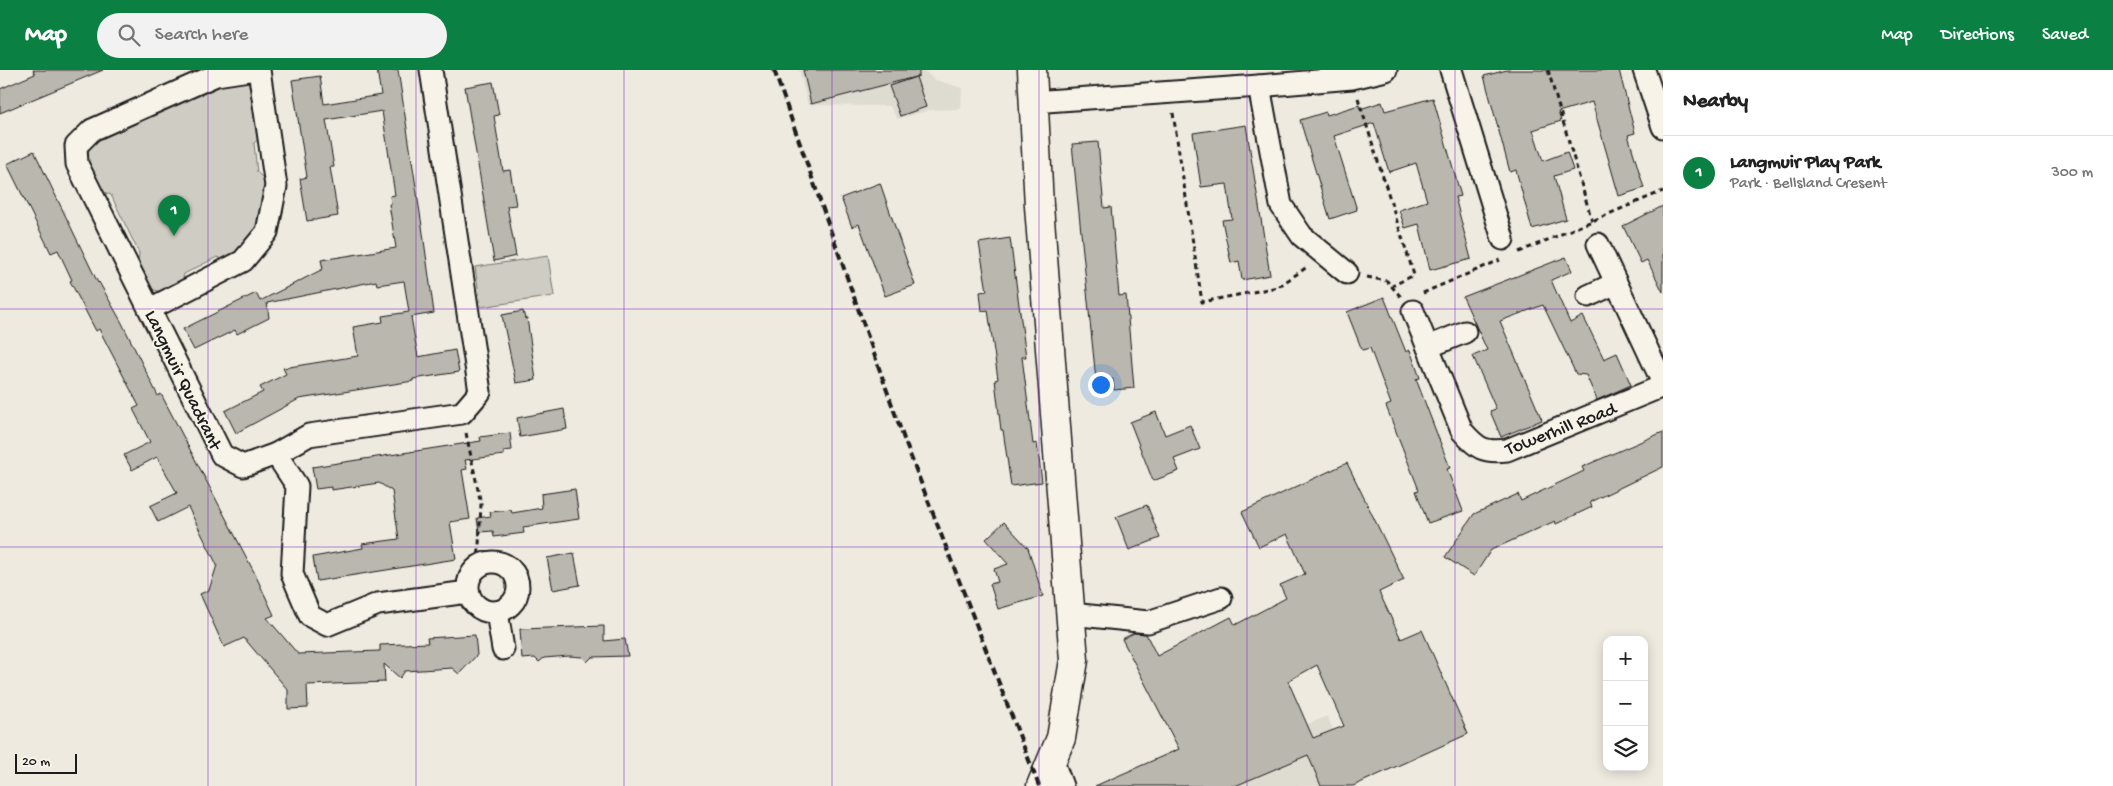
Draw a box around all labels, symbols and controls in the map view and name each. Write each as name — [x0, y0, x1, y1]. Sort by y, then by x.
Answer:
search box — [97, 13, 447, 58]
text: Map — [25, 21, 67, 50]
icon: search — [115, 21, 143, 49]
text: Search here — [155, 24, 248, 47]
text: Map — [1881, 25, 1913, 46]
text: Directions — [1941, 25, 2014, 46]
text: Saved — [2042, 25, 2088, 46]
text: Nearby — [1683, 90, 1748, 115]
text: Langmuir Play Park — [1730, 152, 1880, 175]
text: 1 — [1696, 164, 1702, 183]
text: 300 m — [2051, 164, 2093, 183]
text: Park · Bellsland Cresent — [1730, 175, 1887, 194]
pin: 1 — [158, 195, 190, 236]
street label: Langmuir Quadrant — [138, 307, 227, 456]
your location — [1088, 372, 1114, 398]
street label: Towerhill Road — [1502, 398, 1622, 462]
map controls — [1603, 636, 1648, 771]
button: + — [1603, 636, 1648, 681]
button: − — [1603, 681, 1648, 726]
button: layers — [1603, 726, 1648, 771]
scale bar — [15, 751, 78, 774]
text: 20 m — [22, 754, 50, 771]

